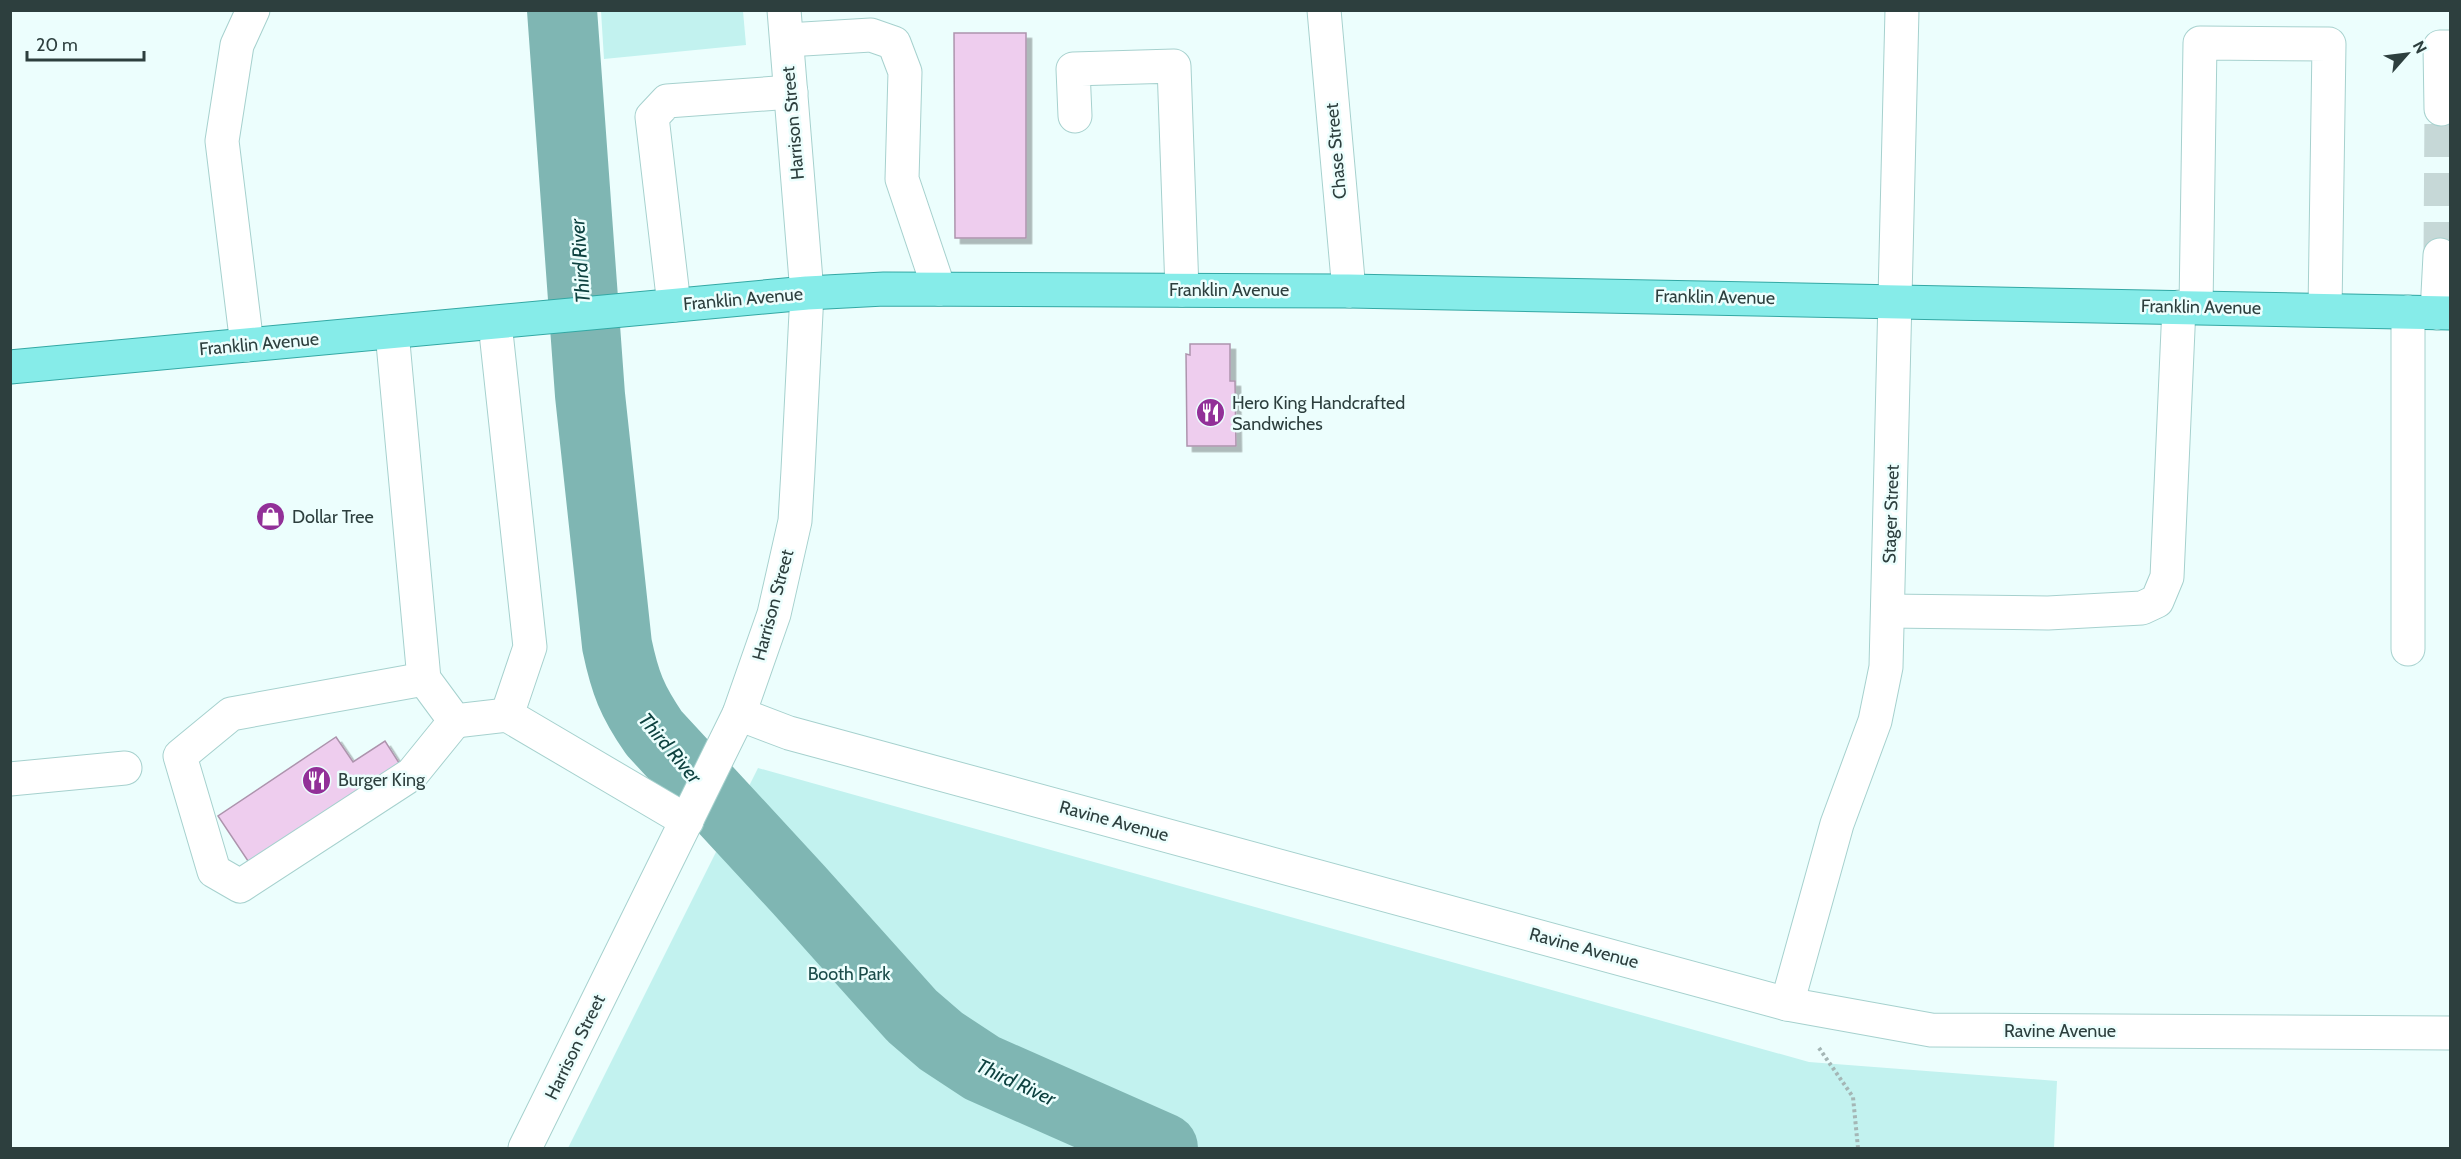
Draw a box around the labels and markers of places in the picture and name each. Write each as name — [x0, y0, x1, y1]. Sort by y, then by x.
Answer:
place label: Hero King Handcrafted Sandwiches — [1232, 392, 1405, 435]
restaurant icon: Hero King Handcrafted Sandwiches — [1195, 397, 1227, 429]
shop icon: Dollar Tree — [255, 501, 287, 533]
place label: Dollar Tree — [292, 506, 374, 528]
restaurant icon: Burger King — [301, 764, 333, 796]
place label: Burger King — [338, 769, 426, 791]

